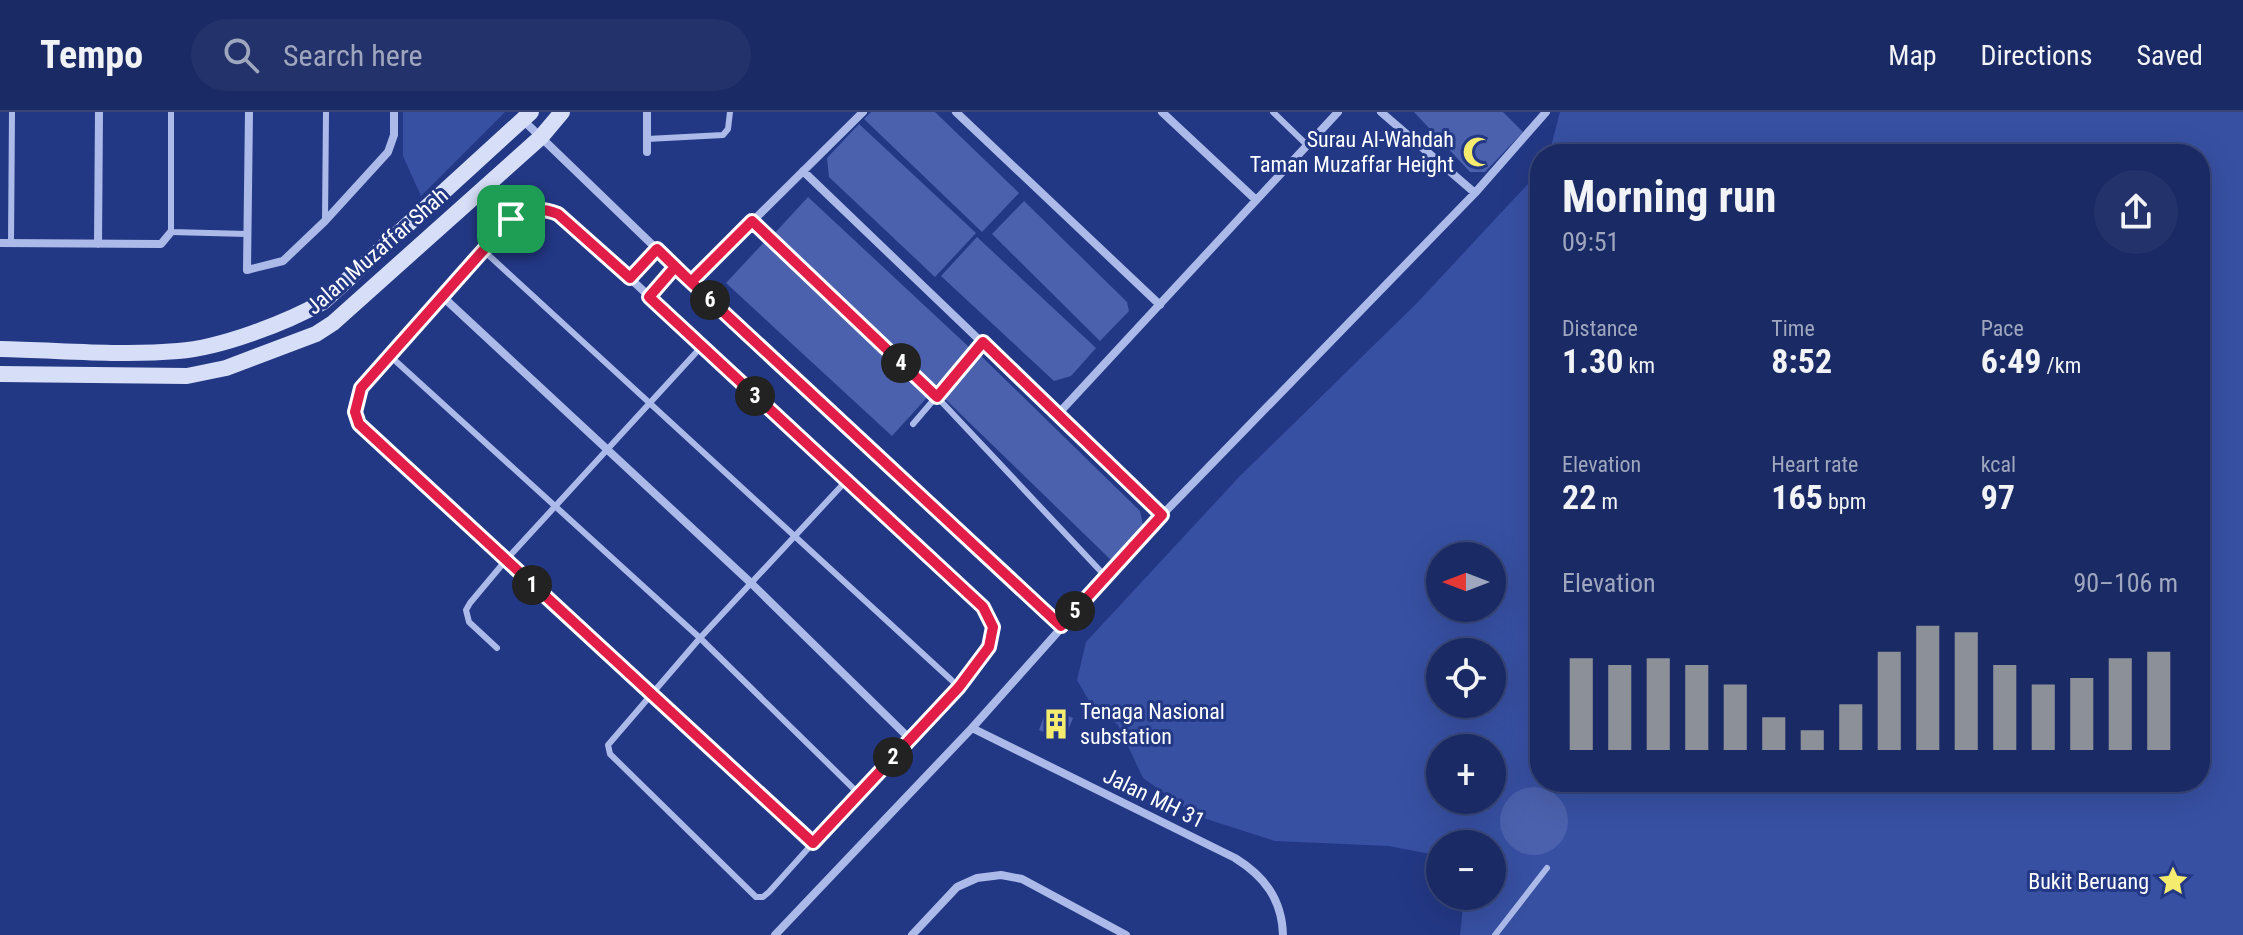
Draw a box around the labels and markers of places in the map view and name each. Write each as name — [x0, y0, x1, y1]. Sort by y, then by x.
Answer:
place label: Surau Al-Wahdah Taman Muzaffar Height — [1250, 127, 1454, 177]
mosque icon: Surau Al-Wahdah Taman Muzaffar Height — [1461, 135, 1495, 169]
pin — [477, 185, 545, 253]
pin: 6 — [690, 280, 730, 320]
pin: 4 — [881, 343, 921, 383]
pin: 3 — [735, 376, 775, 416]
pin: 1 — [512, 565, 552, 605]
pin: 5 — [1055, 591, 1095, 631]
place label: Tenaga Nasional substation — [1080, 699, 1225, 749]
building icon: Tenaga Nasional substation — [1039, 707, 1073, 741]
pin: 2 — [873, 737, 913, 777]
place icon: Bukit Beruang — [2156, 864, 2190, 898]
place label: Bukit Beruang — [2028, 869, 2149, 894]

